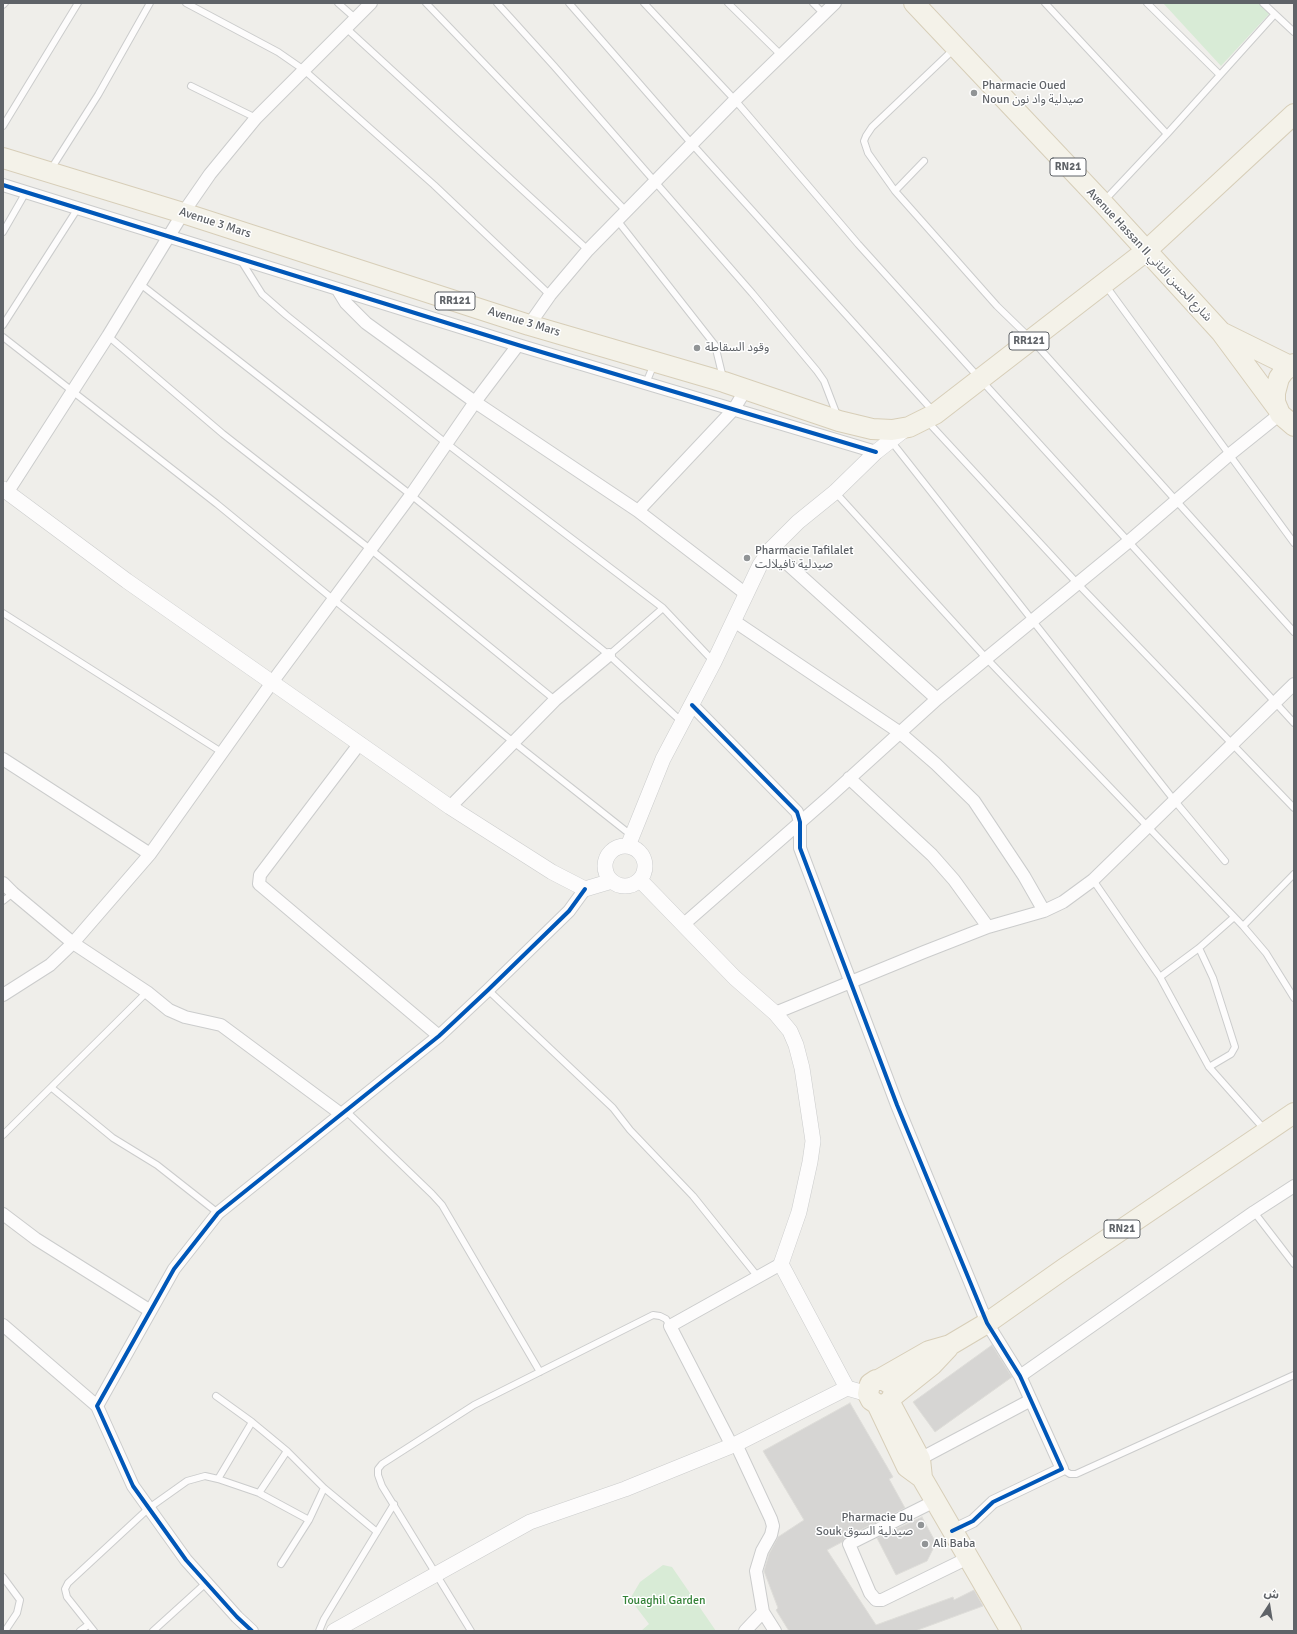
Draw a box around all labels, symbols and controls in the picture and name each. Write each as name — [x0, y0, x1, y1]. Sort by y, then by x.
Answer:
place label: Pharmacie Oued Noun صيدلية واد نون — [982, 79, 1084, 107]
marker: Pharmacie Oued Noun صيدلية واد نون — [969, 88, 979, 98]
road number: RN21 — [1050, 158, 1086, 176]
street label: Avenue Hassan II شارع الحسن الثاني — [1083, 185, 1215, 325]
street label: Avenue 3 Mars — [177, 205, 253, 241]
road number: RR121 — [435, 292, 475, 310]
street label: Avenue 3 Mars — [486, 304, 562, 340]
road number: RR121 — [1009, 332, 1049, 350]
place label: وقود السقاطة — [705, 341, 769, 355]
marker: وقود السقاطة — [692, 343, 702, 353]
place label: Pharmacie Tafilalet صيدلية تافيلالت — [755, 544, 853, 572]
marker: Pharmacie Tafilalet صيدلية تافيلالت — [742, 553, 752, 563]
road number: RN21 — [1104, 1220, 1140, 1238]
place label: Pharmacie Du Souk صيدلية السوق — [816, 1511, 913, 1539]
marker: Pharmacie Du Souk صيدلية السوق — [916, 1520, 926, 1530]
place label: Ali Baba — [933, 1537, 975, 1551]
marker: Ali Baba — [920, 1539, 930, 1549]
north arrow — [1249, 1586, 1289, 1626]
text: ش — [1263, 1586, 1280, 1602]
park label: Touaghil Garden — [622, 1594, 706, 1608]

